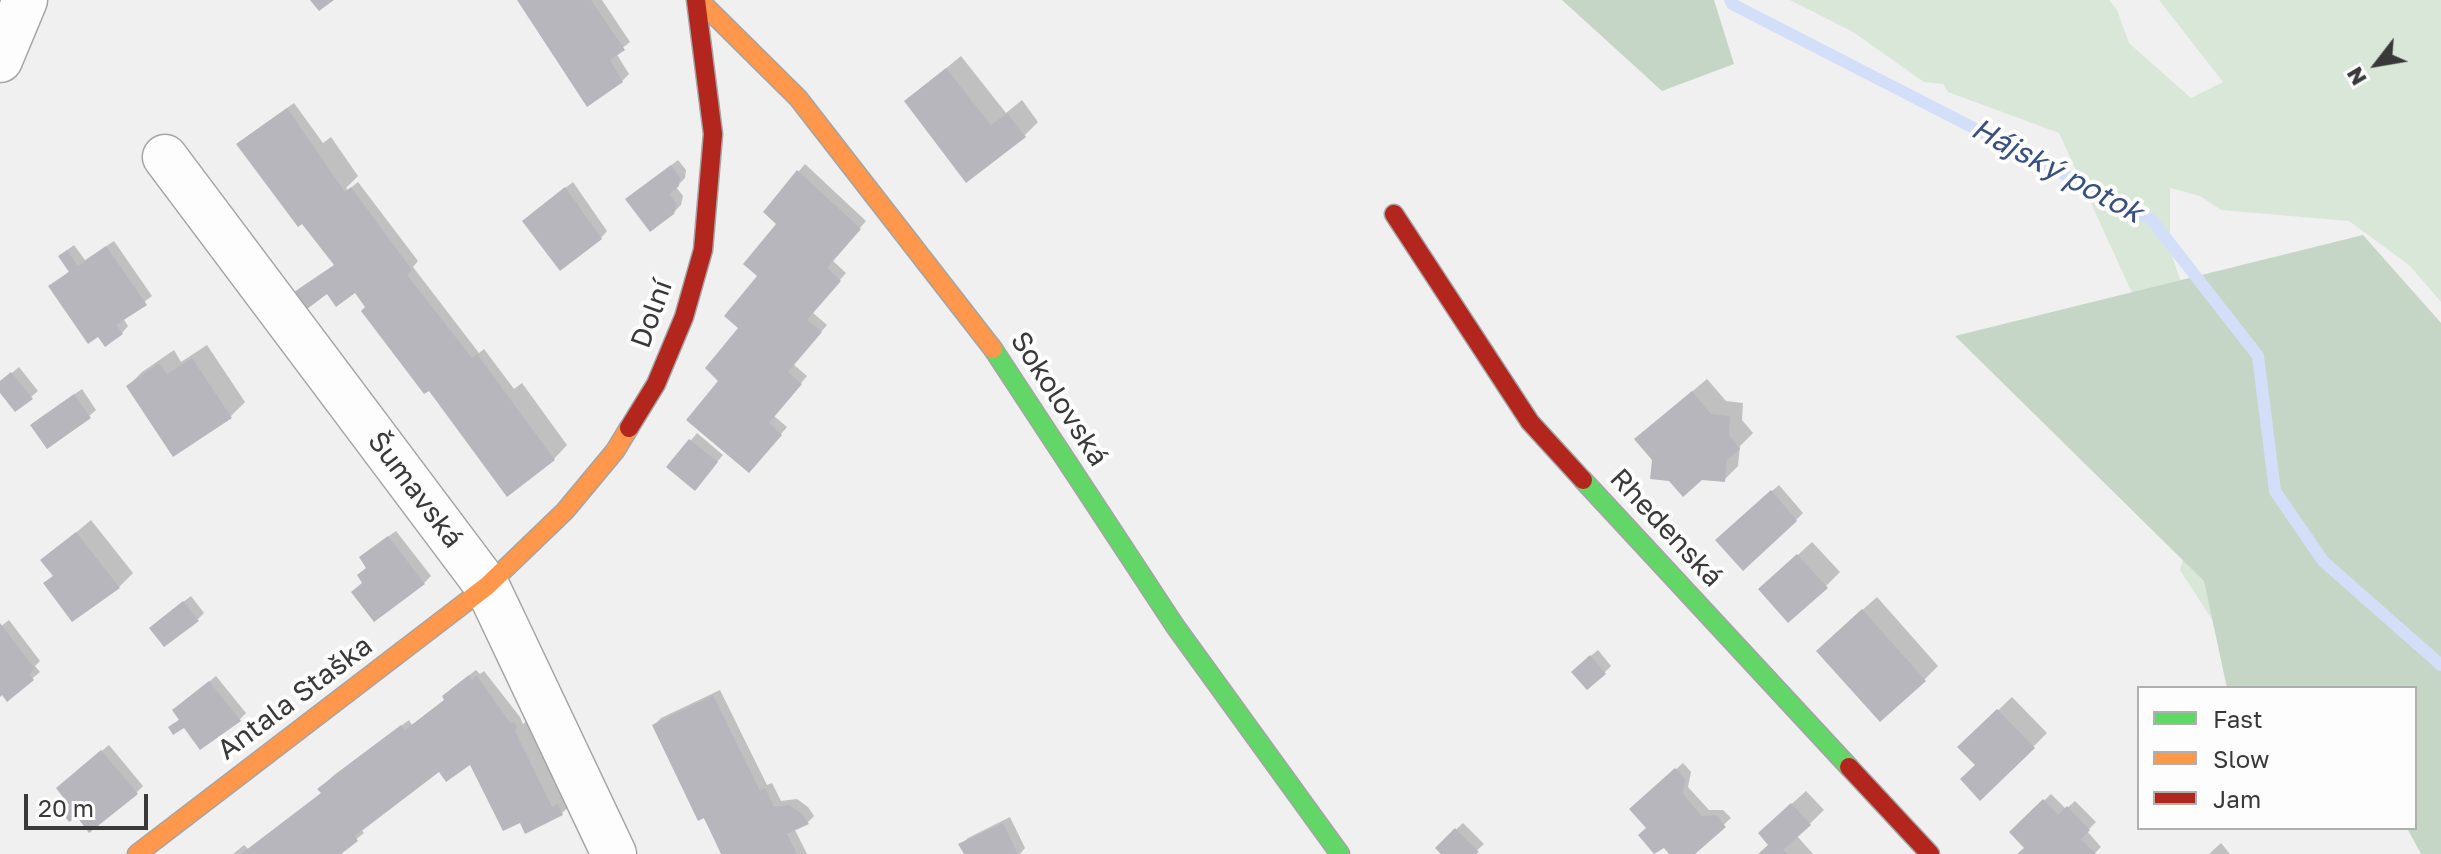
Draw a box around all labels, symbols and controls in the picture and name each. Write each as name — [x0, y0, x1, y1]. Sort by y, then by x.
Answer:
north arrow — [2337, 24, 2417, 104]
text: N — [2340, 63, 2372, 91]
water label: Hájský potok — [1965, 111, 2149, 231]
street label: Dolní — [624, 275, 680, 353]
street label: Sokolovská — [1003, 325, 1115, 473]
street label: Šumavská — [360, 425, 470, 555]
street label: Rhedenská — [1603, 462, 1729, 594]
street label: Antala Staška — [211, 629, 379, 767]
legend — [2137, 686, 2417, 830]
text: Fast — [2213, 704, 2263, 733]
text: Slow — [2213, 744, 2269, 773]
scale bar — [28, 778, 152, 828]
text: Jam — [2213, 784, 2261, 813]
text: 20 m — [38, 793, 94, 822]

